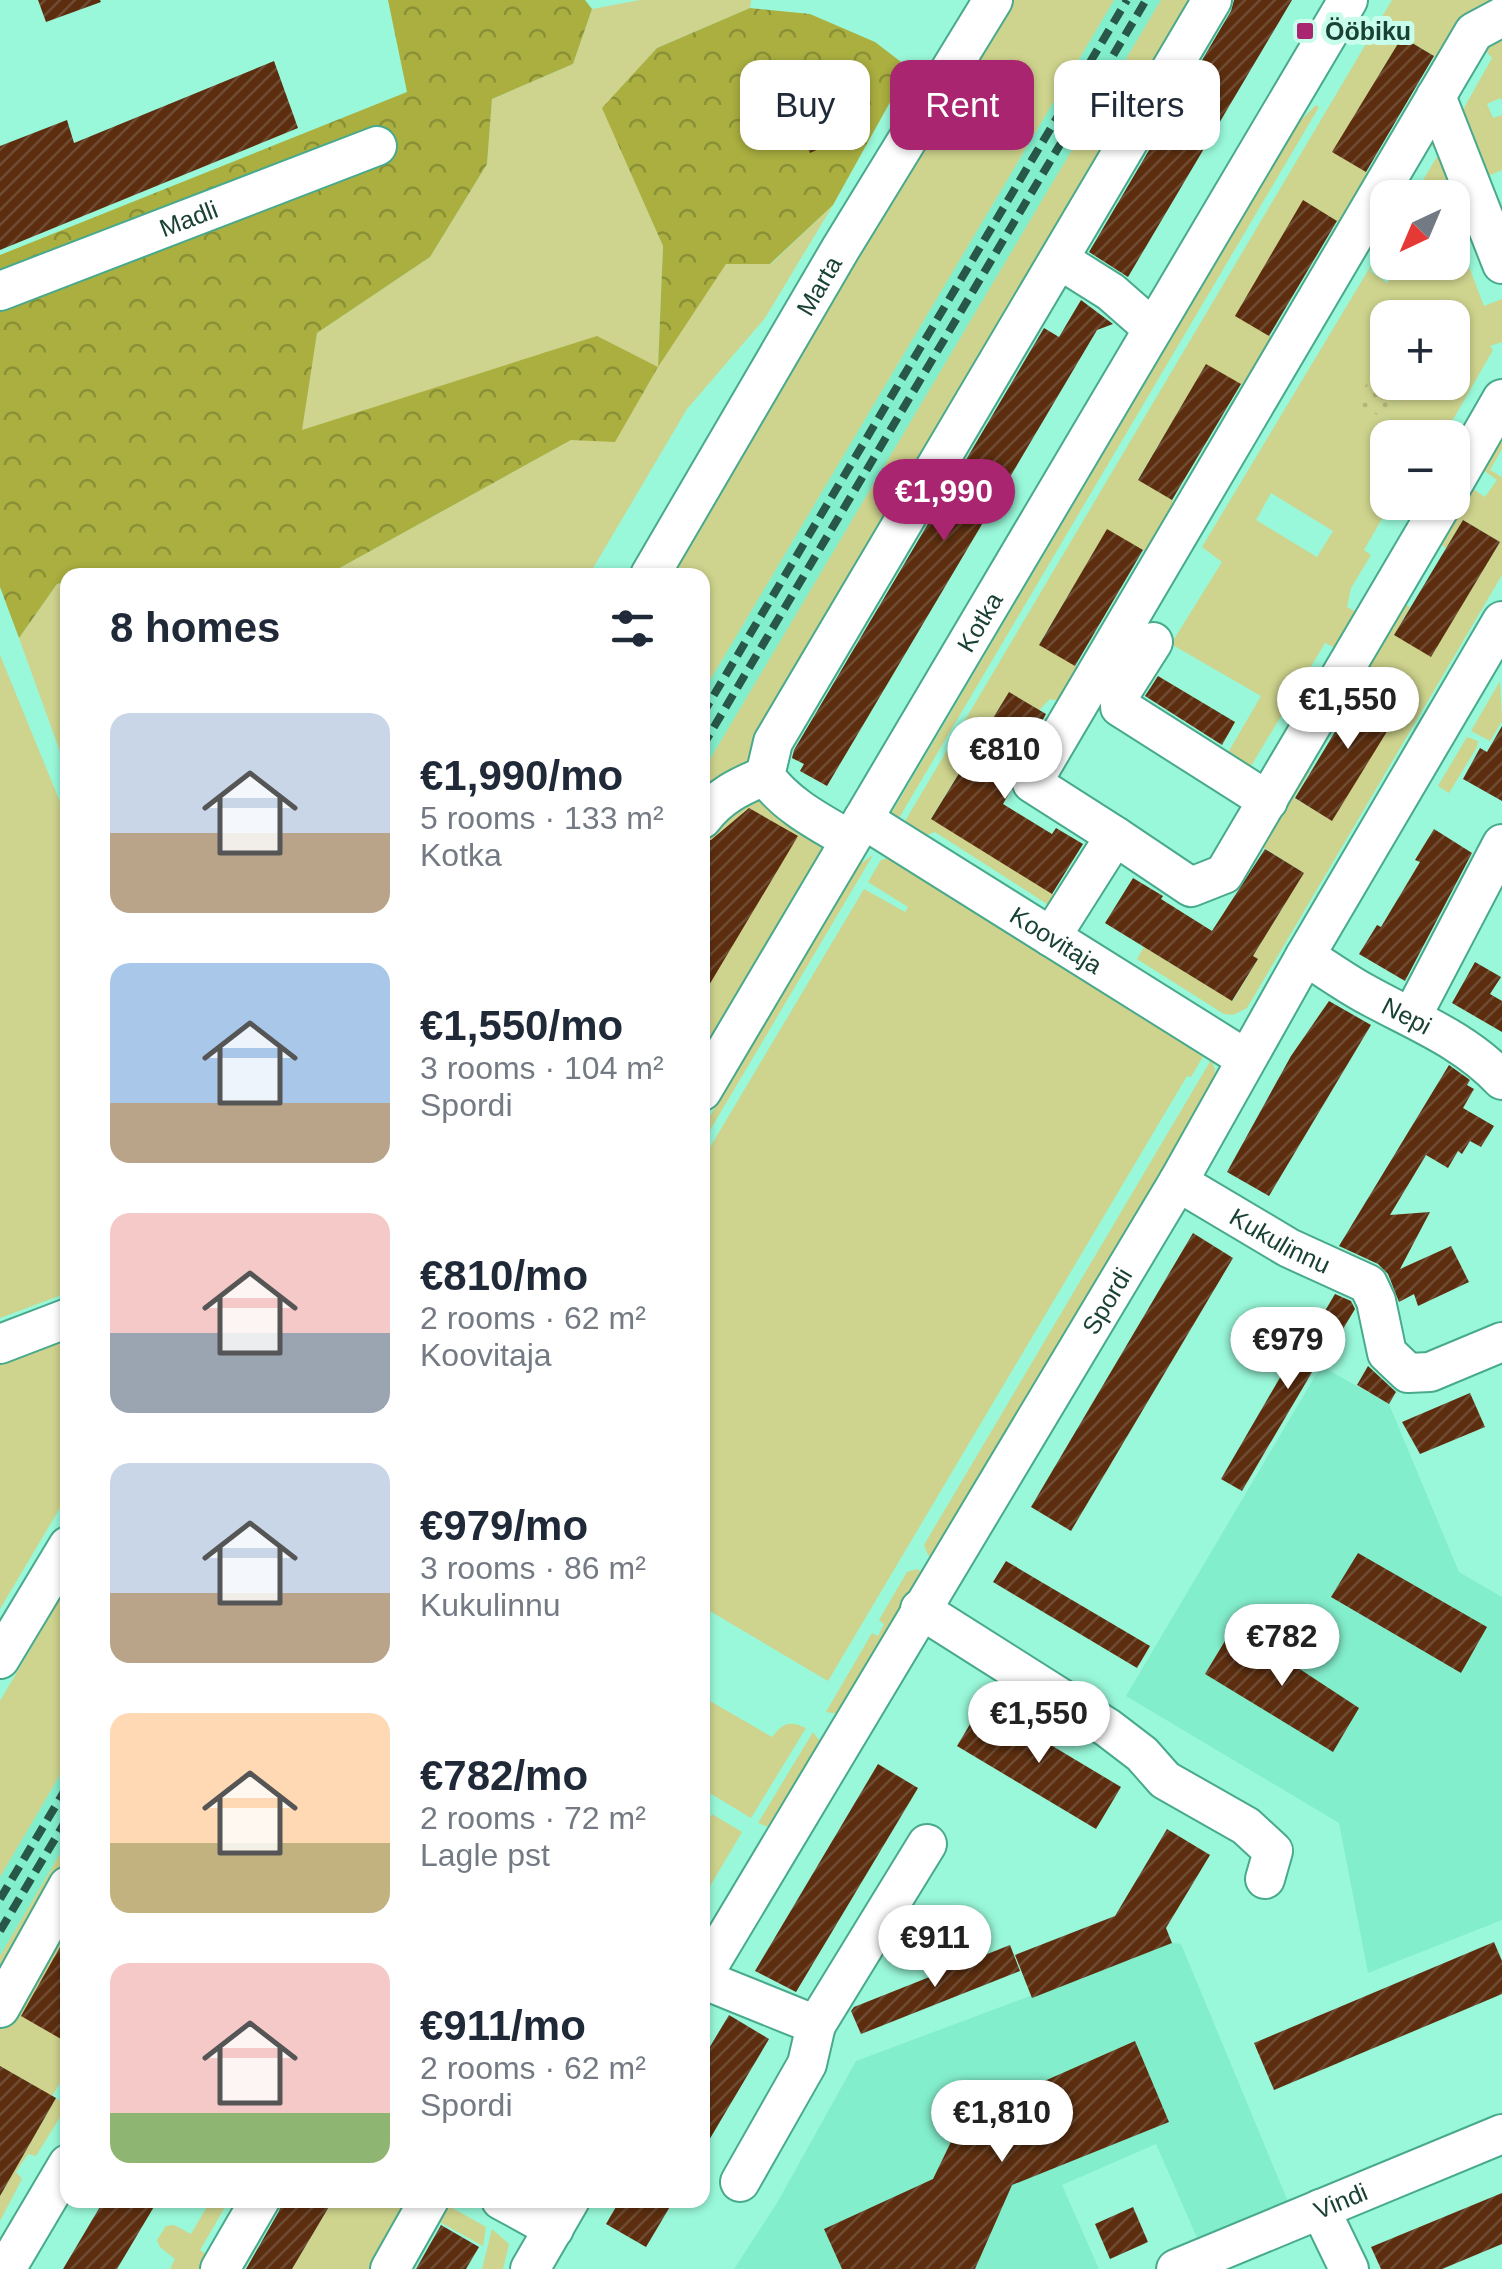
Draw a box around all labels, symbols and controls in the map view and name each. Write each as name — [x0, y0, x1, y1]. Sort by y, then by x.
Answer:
place label: Ööbiku — [1325, 17, 1411, 45]
marker: Ööbiku — [1294, 20, 1316, 42]
chip: Buy — [740, 60, 870, 150]
chip: Rent — [890, 60, 1034, 150]
chip: Filters — [1054, 60, 1220, 150]
north arrow — [1370, 180, 1470, 280]
map controls — [1370, 180, 1470, 520]
street label: Madli — [156, 195, 221, 242]
street label: Marta — [791, 251, 847, 320]
button: + — [1370, 300, 1470, 400]
button: − — [1370, 420, 1470, 520]
pin: €1,990 — [863, 459, 1025, 544]
text: €1,990 — [895, 473, 993, 509]
street label: Kotka — [951, 587, 1008, 657]
icon: filters — [605, 601, 660, 656]
text: 8 homes — [110, 604, 280, 651]
pin: €1,550 — [1267, 667, 1429, 752]
text: €1,550 — [1299, 681, 1397, 717]
pin: €810 — [946, 717, 1064, 802]
text: €810 — [969, 731, 1041, 767]
text: €1,990/mo — [420, 752, 623, 799]
icon: home — [190, 753, 310, 873]
text: 5 rooms · 133 m² — [420, 800, 664, 836]
text: Kotka — [420, 837, 502, 873]
street label: Koovitaja — [1005, 901, 1107, 979]
street label: Nepi — [1378, 991, 1436, 1040]
text: €1,550/mo — [420, 1002, 623, 1049]
icon: home — [190, 1003, 310, 1123]
text: 3 rooms · 104 m² — [420, 1050, 664, 1086]
text: Spordi — [420, 1087, 513, 1123]
street label: Kukulinnu — [1225, 1202, 1335, 1279]
text: €810/mo — [420, 1252, 588, 1299]
icon: home — [190, 1253, 310, 1373]
street label: Spordi — [1076, 1263, 1137, 1339]
text: 2 rooms · 62 m² — [420, 1300, 646, 1336]
pin: €979 — [1229, 1307, 1347, 1392]
text: €979 — [1252, 1321, 1324, 1357]
text: Koovitaja — [420, 1337, 552, 1373]
text: €979/mo — [420, 1502, 588, 1549]
icon: home — [190, 1503, 310, 1623]
text: 3 rooms · 86 m² — [420, 1550, 646, 1586]
text: Kukulinnu — [420, 1587, 561, 1623]
pin: €782 — [1223, 1604, 1341, 1689]
text: €782 — [1246, 1618, 1318, 1654]
pin: €1,550 — [958, 1681, 1120, 1766]
text: €1,550 — [990, 1695, 1088, 1731]
text: €782/mo — [420, 1752, 588, 1799]
icon: home — [190, 1753, 310, 1873]
text: 2 rooms · 72 m² — [420, 1800, 646, 1836]
text: Lagle pst — [420, 1837, 550, 1873]
pin: €911 — [876, 1905, 994, 1990]
text: €911 — [900, 1919, 970, 1955]
text: €911/mo — [420, 2002, 586, 2049]
icon: home — [190, 2003, 310, 2123]
text: 2 rooms · 62 m² — [420, 2050, 646, 2086]
pin: €1,810 — [921, 2080, 1083, 2165]
text: Spordi — [420, 2087, 513, 2123]
text: €1,810 — [953, 2094, 1051, 2130]
street label: Vindi — [1310, 2177, 1371, 2224]

